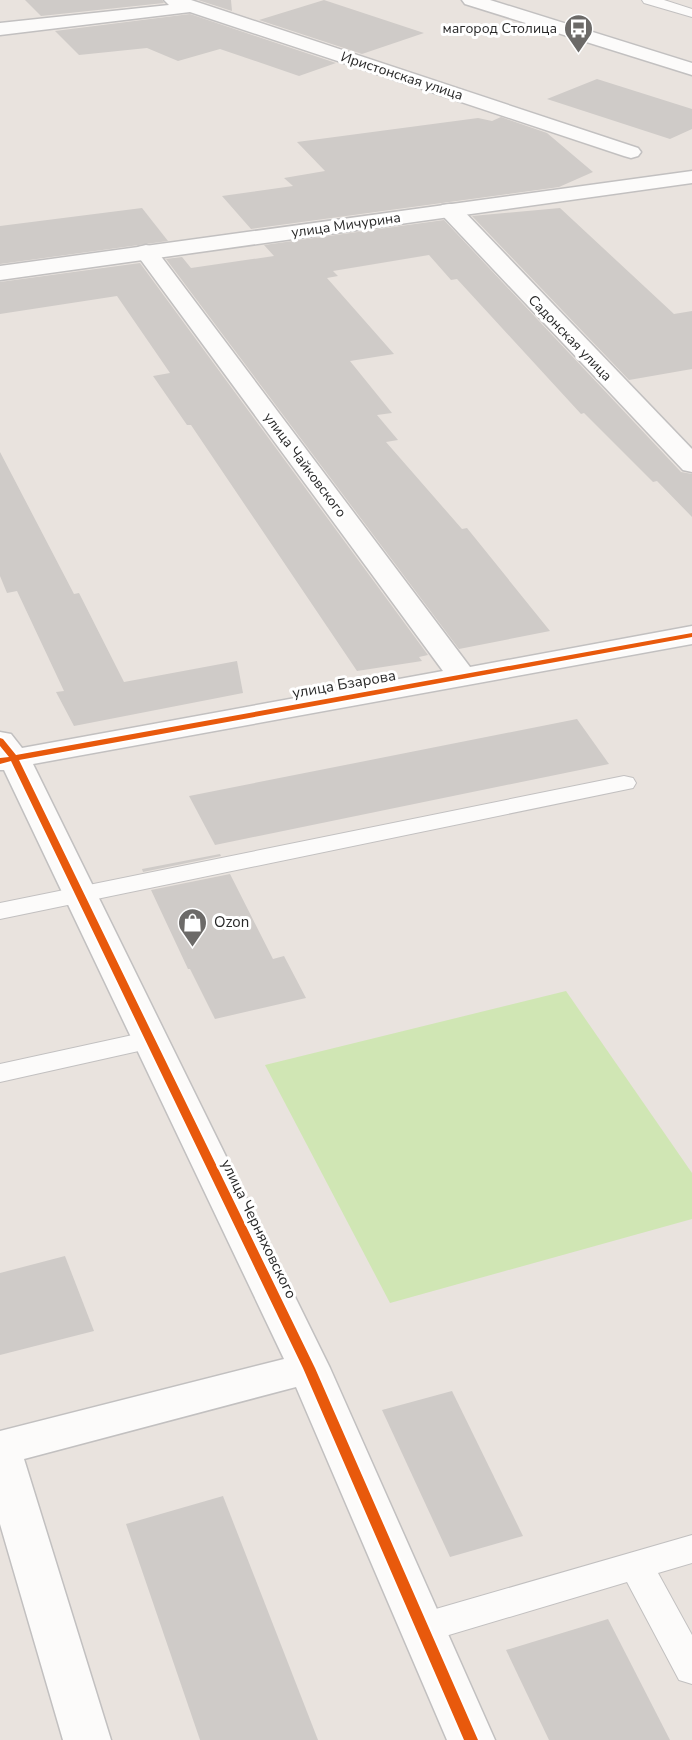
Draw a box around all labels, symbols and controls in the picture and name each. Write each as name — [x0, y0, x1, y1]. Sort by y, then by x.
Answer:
bus stop icon: магород Столица — [562, 12, 594, 54]
place label: магород Столица — [443, 19, 557, 38]
street label: Иристонская улица — [338, 47, 466, 105]
street label: улица Мичурина — [290, 208, 402, 242]
street label: Садонская улица — [524, 291, 616, 385]
street label: улица Чайковского — [259, 409, 351, 521]
street label: улица Бзарова — [291, 665, 397, 703]
shop icon: Ozon — [177, 906, 209, 948]
place label: Ozon — [214, 912, 249, 932]
street label: улица Черняховского — [217, 1156, 301, 1302]

